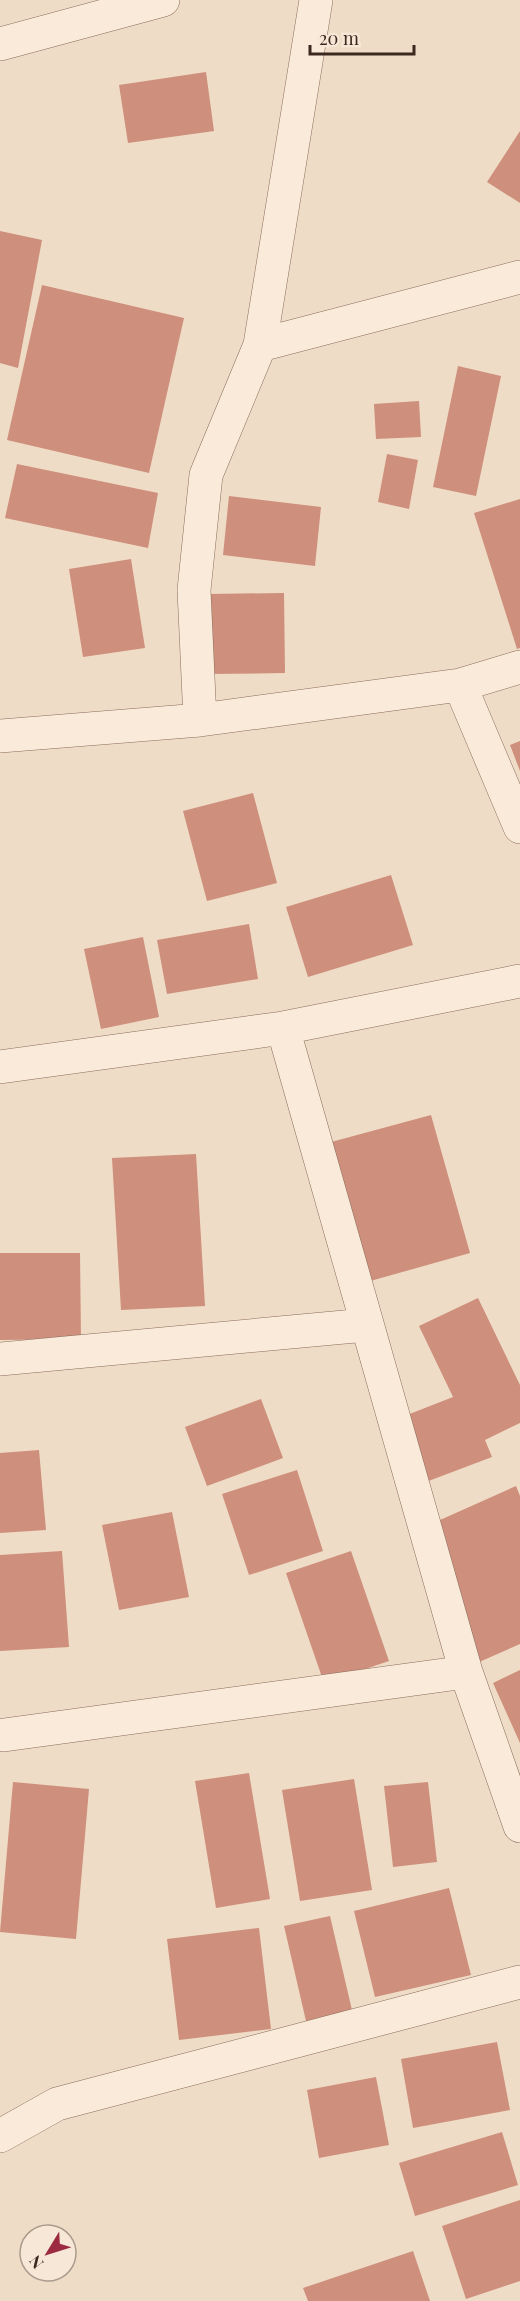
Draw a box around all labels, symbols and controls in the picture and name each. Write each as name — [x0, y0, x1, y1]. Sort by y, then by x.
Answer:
scale bar — [310, 18, 414, 56]
text: 20 m — [319, 26, 359, 50]
north arrow — [18, 2223, 78, 2283]
text: N — [24, 2251, 48, 2274]

